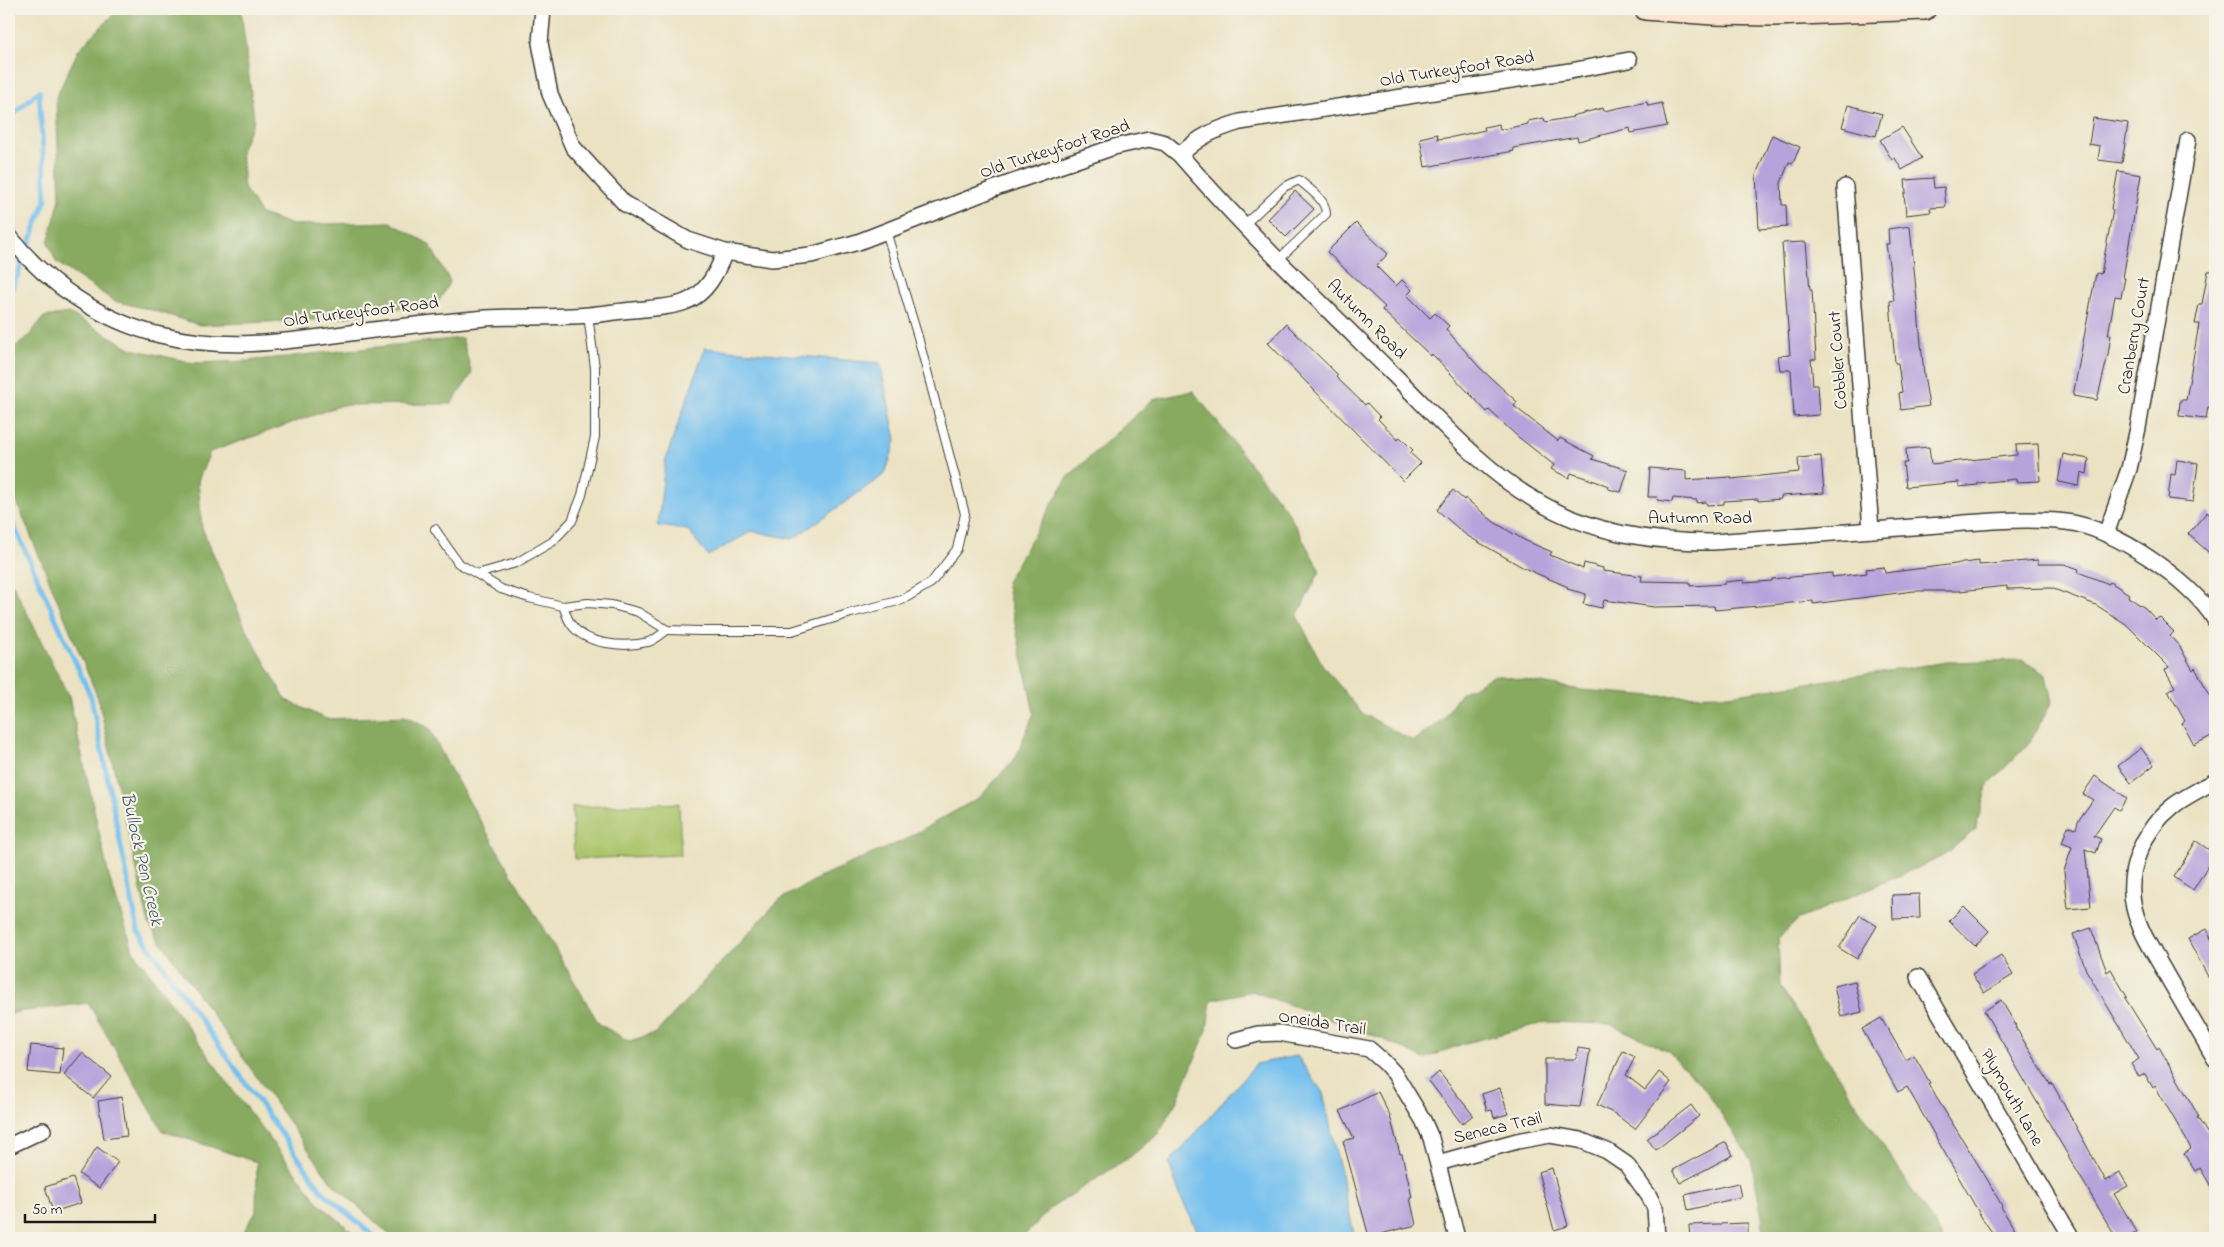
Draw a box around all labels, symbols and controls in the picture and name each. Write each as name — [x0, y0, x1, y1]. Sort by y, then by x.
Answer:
street label: Old Turkeyfoot Road — [1378, 45, 1536, 95]
street label: Old Turkeyfoot Road — [977, 114, 1133, 186]
street label: Autumn Road — [1320, 274, 1412, 366]
street label: Cranberry Court — [2112, 275, 2158, 397]
street label: Old Turkeyfoot Road — [282, 291, 440, 335]
street label: Cobbler Court — [1823, 310, 1855, 410]
street label: Autumn Road — [1648, 506, 1752, 532]
water label: Bullock Pen Creek — [113, 790, 170, 929]
street label: Oneida Trail — [1276, 1004, 1368, 1044]
street label: Plymouth Lane — [1973, 1045, 2050, 1152]
street label: Seneca Trail — [1451, 1106, 1545, 1152]
scale bar — [25, 1192, 155, 1224]
text: 50 m — [32, 1199, 63, 1221]

